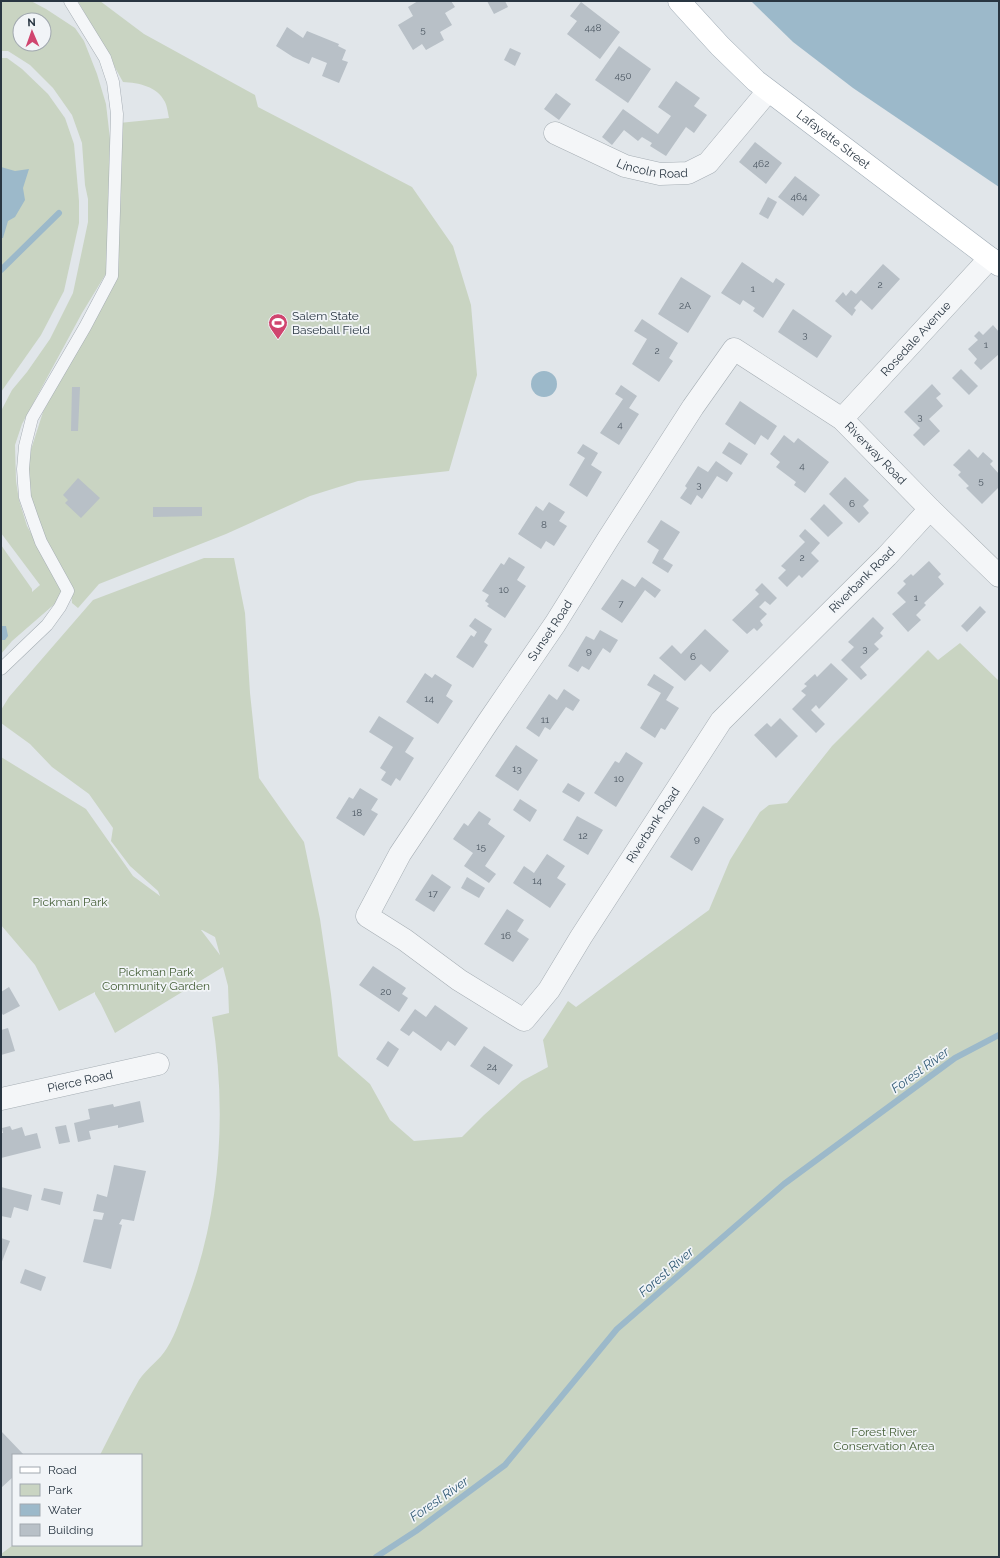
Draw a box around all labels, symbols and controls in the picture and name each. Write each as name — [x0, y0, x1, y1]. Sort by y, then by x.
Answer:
north arrow — [12, 12, 52, 52]
text: N — [27, 16, 36, 29]
house number: 448 — [585, 22, 601, 33]
house number: 5 — [420, 24, 426, 35]
house number: 450 — [614, 70, 632, 81]
street label: Lafayette Street — [794, 107, 873, 172]
street label: Lincoln Road — [614, 156, 688, 181]
house number: 462 — [753, 158, 769, 169]
house number: 464 — [791, 191, 808, 202]
house number: 2 — [877, 279, 883, 290]
house number: 1 — [751, 283, 756, 294]
street label: Rosedale Avenue — [878, 298, 954, 379]
house number: 2A — [679, 300, 691, 311]
place label: Salem State Baseball Field — [292, 309, 370, 337]
sports icon: Salem State Baseball Field — [267, 312, 289, 340]
house number: 3 — [802, 329, 808, 340]
house number: 1 — [984, 339, 989, 350]
house number: 2 — [654, 345, 660, 356]
house number: 3 — [917, 411, 923, 422]
house number: 4 — [617, 419, 623, 430]
street label: Riverway Road — [842, 419, 909, 487]
house number: 4 — [799, 460, 805, 471]
house number: 5 — [978, 475, 984, 486]
house number: 3 — [696, 479, 702, 490]
house number: 6 — [849, 498, 855, 509]
house number: 8 — [541, 519, 547, 530]
street label: Riverbank Road — [826, 544, 898, 616]
house number: 2 — [799, 552, 805, 563]
house number: 10 — [499, 584, 509, 595]
house number: 1 — [914, 592, 919, 603]
street label: Sunset Road — [525, 597, 575, 664]
house number: 7 — [618, 598, 624, 609]
house number: 3 — [862, 643, 868, 654]
house number: 9 — [586, 645, 592, 656]
house number: 6 — [690, 651, 696, 662]
house number: 14 — [424, 693, 434, 704]
house number: 11 — [541, 714, 550, 725]
house number: 13 — [512, 763, 522, 774]
house number: 10 — [614, 773, 624, 784]
street label: Riverbank Road — [623, 785, 683, 865]
house number: 18 — [352, 807, 362, 818]
house number: 12 — [578, 830, 588, 841]
house number: 9 — [694, 833, 700, 844]
house number: 15 — [476, 841, 486, 852]
house number: 14 — [532, 875, 542, 886]
house number: 17 — [428, 888, 438, 899]
park label: Pickman Park — [32, 895, 108, 909]
house number: 16 — [501, 930, 511, 941]
park label: Pickman Park Community Garden — [102, 965, 210, 993]
house number: 20 — [380, 986, 392, 997]
water label: Forest River — [888, 1044, 952, 1096]
house number: 24 — [487, 1061, 498, 1072]
street label: Pierce Road — [46, 1067, 114, 1095]
water label: Forest River — [636, 1244, 697, 1300]
park label: Forest River Conservation Area — [833, 1425, 935, 1453]
legend — [12, 1454, 142, 1546]
text: Road — [48, 1463, 77, 1477]
water label: Forest River — [407, 1473, 471, 1525]
text: Park — [48, 1483, 73, 1497]
text: Water — [48, 1503, 82, 1517]
text: Building — [48, 1523, 94, 1537]

